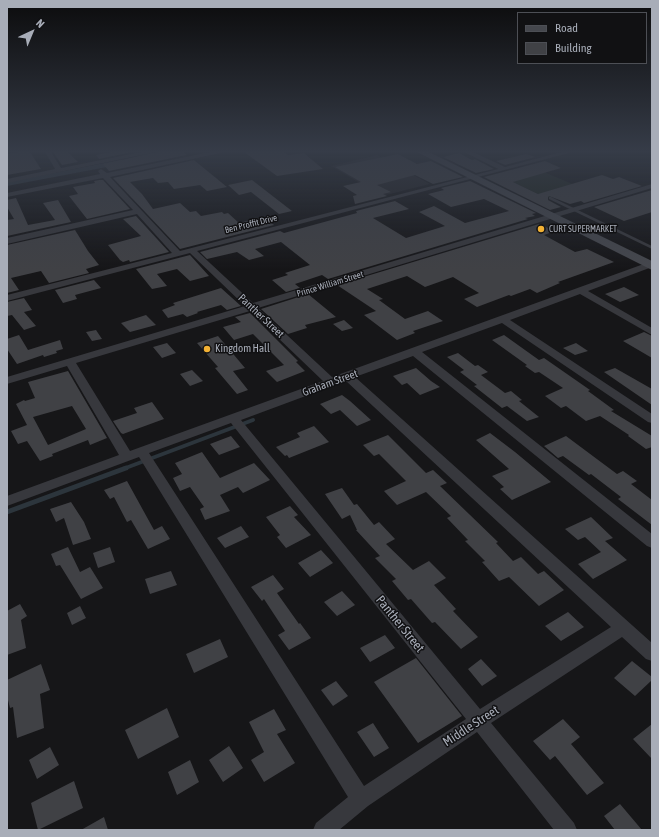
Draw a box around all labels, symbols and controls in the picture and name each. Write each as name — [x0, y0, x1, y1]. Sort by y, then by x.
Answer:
north arrow — [12, 12, 52, 52]
legend — [517, 12, 647, 64]
text: N — [34, 17, 47, 30]
text: Road — [555, 21, 578, 35]
text: Building — [555, 41, 592, 55]
street label: Ben Proffit Drive — [224, 212, 278, 236]
marker: CURT SUPERMARKET — [536, 224, 546, 234]
place label: CURT SUPERMARKET — [549, 224, 617, 234]
street label: Prince William Street — [295, 269, 365, 299]
street label: Panther Street — [235, 291, 287, 341]
place label: Kingdom Hall — [215, 342, 270, 356]
marker: Kingdom Hall — [202, 344, 212, 354]
street label: Graham Street — [301, 367, 359, 399]
street label: Panther Street — [372, 592, 428, 656]
street label: Middle Street — [440, 702, 502, 750]

